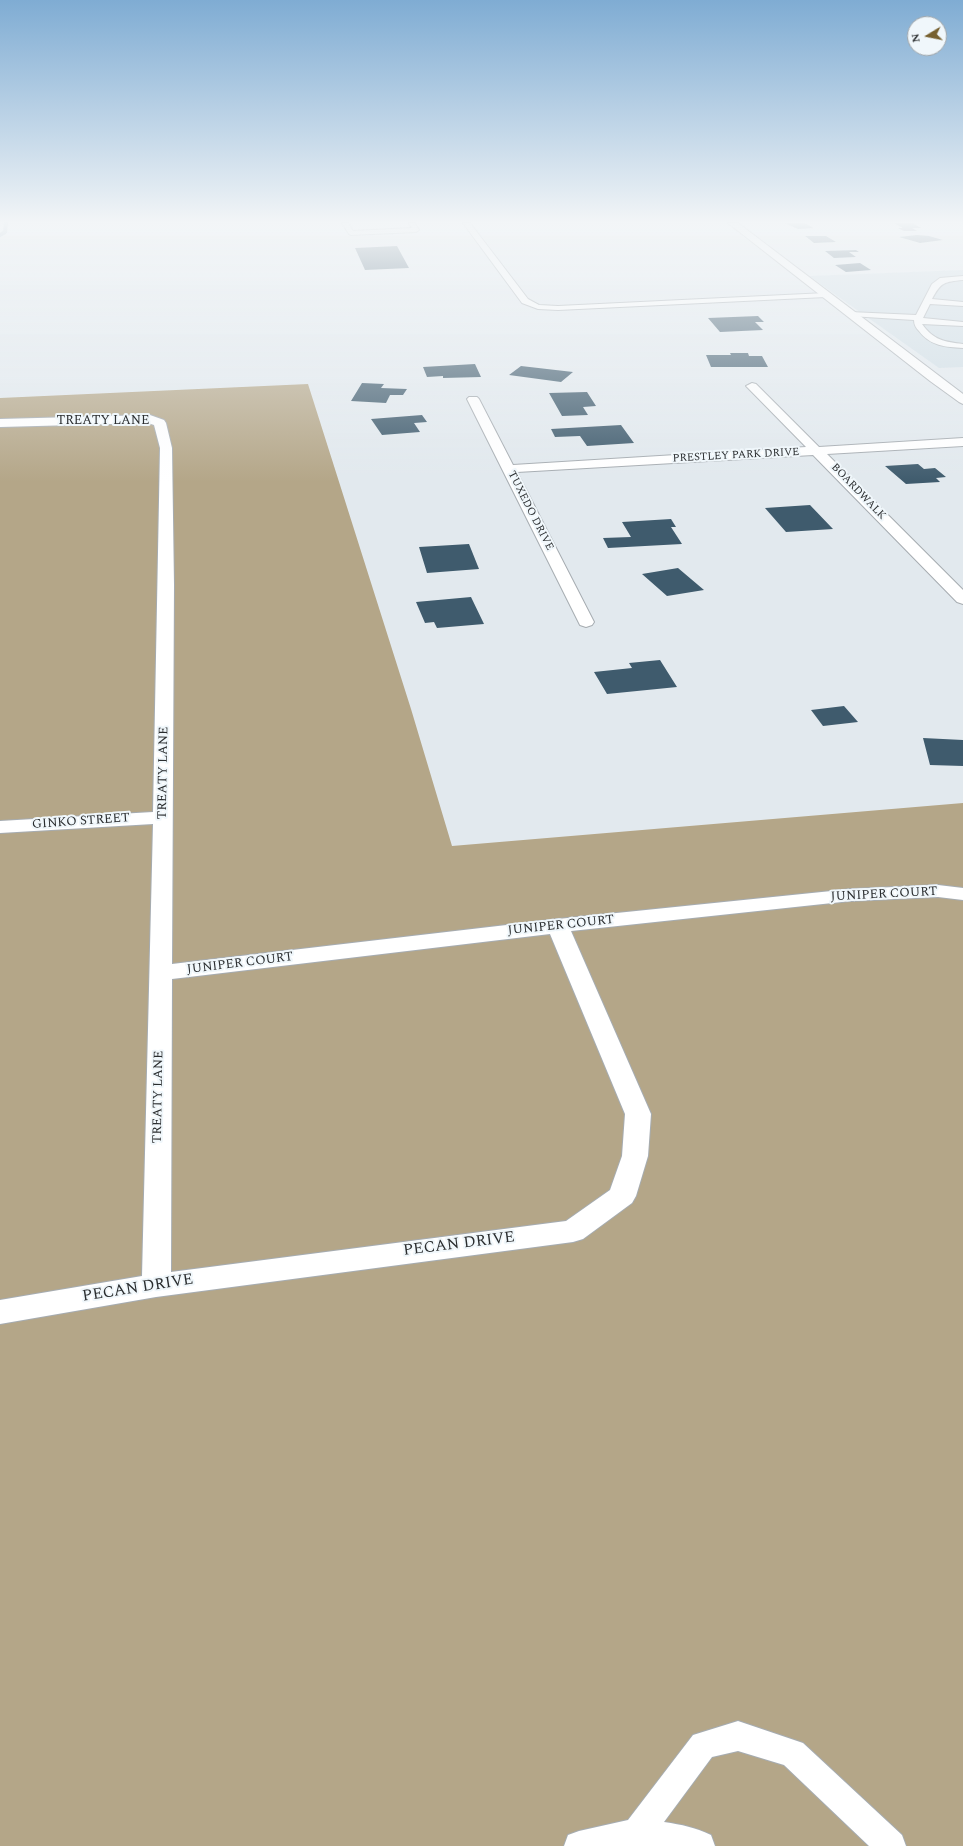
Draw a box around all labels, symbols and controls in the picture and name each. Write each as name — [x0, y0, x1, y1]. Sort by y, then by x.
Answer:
north arrow — [907, 16, 947, 56]
text: N — [907, 32, 925, 44]
street label: TREATY LANE — [57, 413, 149, 429]
street label: PRESTLEY PARK DRIVE — [672, 446, 800, 466]
street label: BOARDWALK — [828, 461, 888, 523]
street label: TUXEDO DRIVE — [504, 469, 556, 553]
street label: TREATY LANE — [155, 726, 173, 820]
street label: GINKO STREET — [32, 811, 130, 833]
street label: JUNIPER COURT — [830, 884, 938, 906]
street label: JUNIPER COURT — [507, 913, 615, 939]
street label: JUNIPER COURT — [186, 950, 294, 978]
street label: TREATY LANE — [150, 1050, 168, 1144]
street label: PECAN DRIVE — [402, 1229, 516, 1261]
street label: PECAN DRIVE — [81, 1271, 195, 1307]

